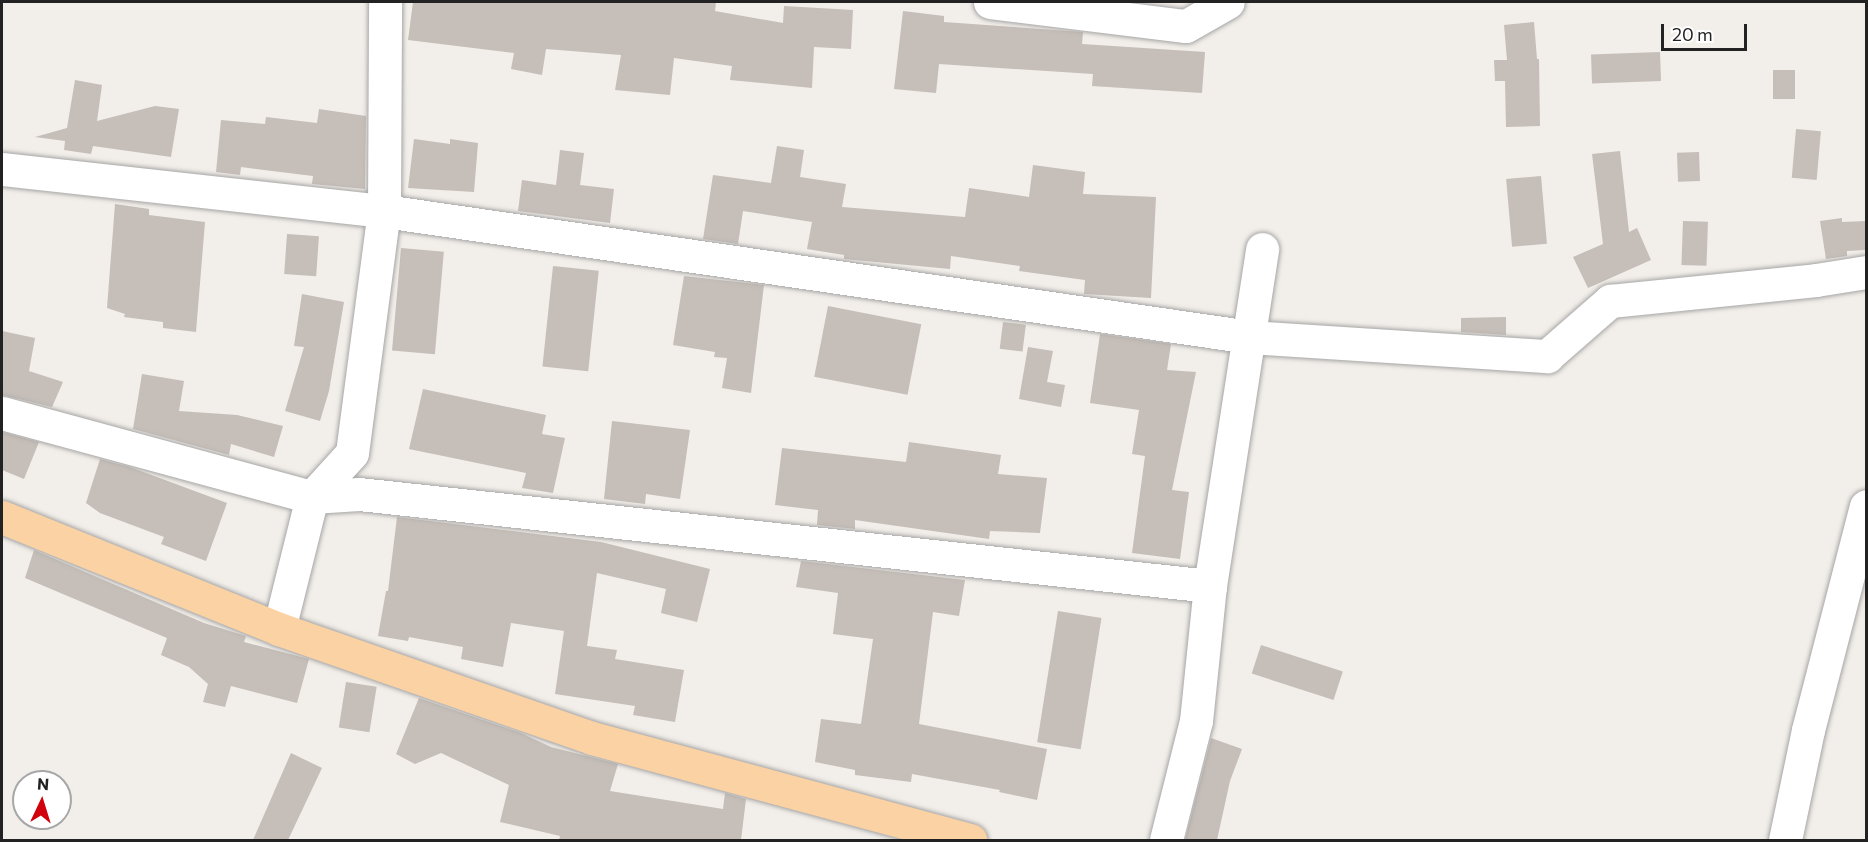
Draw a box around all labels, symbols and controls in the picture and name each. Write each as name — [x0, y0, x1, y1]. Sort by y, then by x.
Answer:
scale bar — [1664, 12, 1750, 50]
text: 20 m — [1672, 23, 1713, 45]
north arrow — [12, 770, 72, 830]
text: N — [37, 774, 50, 793]

